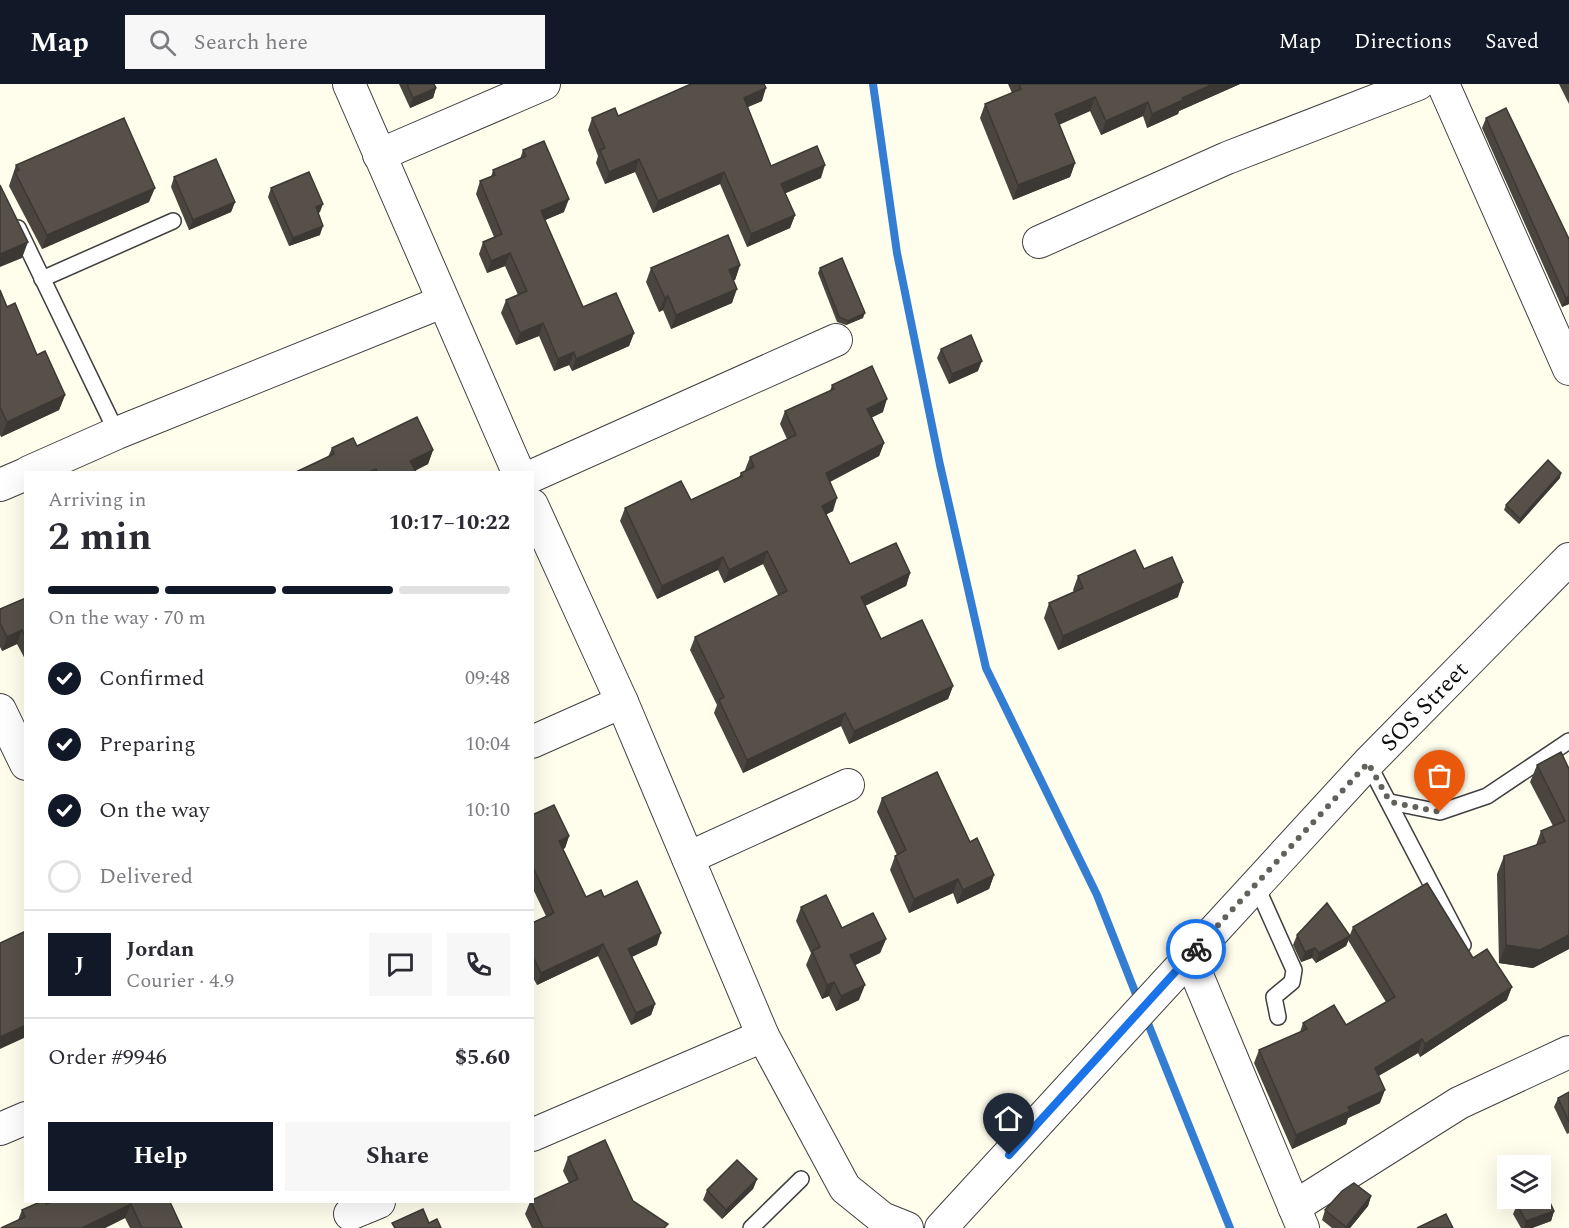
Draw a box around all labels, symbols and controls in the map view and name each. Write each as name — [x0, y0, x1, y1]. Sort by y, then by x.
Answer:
search box — [125, 15, 545, 69]
text: Map — [30, 21, 89, 64]
icon: search — [146, 26, 179, 59]
text: Search here — [194, 26, 308, 59]
text: Map — [1279, 26, 1321, 58]
text: Directions — [1354, 26, 1452, 58]
text: Saved — [1485, 26, 1539, 58]
text: Arriving in — [48, 485, 146, 515]
text: 10:17–10:22 — [388, 506, 510, 539]
text: 2 min — [48, 508, 152, 567]
text: On the way · 70 m — [48, 603, 206, 633]
street label: SOS Street — [1372, 653, 1477, 760]
icon: check — [48, 662, 81, 695]
text: Confirmed — [99, 662, 205, 695]
text: 09:48 — [465, 663, 510, 693]
icon: check — [48, 728, 81, 761]
text: Preparing — [99, 728, 196, 761]
text: 10:04 — [465, 729, 510, 759]
pin — [1414, 750, 1465, 812]
icon: bag — [1423, 759, 1456, 792]
icon: check — [48, 794, 81, 827]
text: On the way — [99, 794, 210, 827]
text: 10:10 — [465, 795, 510, 825]
text: Delivered — [99, 860, 193, 893]
courier — [1166, 919, 1226, 979]
text: Jordan — [126, 933, 194, 966]
button: chat — [369, 933, 432, 996]
button: phone — [447, 933, 510, 996]
icon: bike — [1180, 933, 1213, 966]
text: J — [75, 948, 84, 981]
text: Courier · 4.9 — [126, 966, 234, 996]
text: Order #9946 — [48, 1041, 167, 1074]
text: $5.60 — [455, 1041, 510, 1074]
pin — [983, 1093, 1034, 1155]
icon: home — [992, 1102, 1025, 1135]
button: Help — [48, 1122, 273, 1191]
button: Share — [285, 1122, 510, 1191]
map controls — [1497, 1155, 1551, 1209]
button: layers — [1497, 1155, 1551, 1209]

